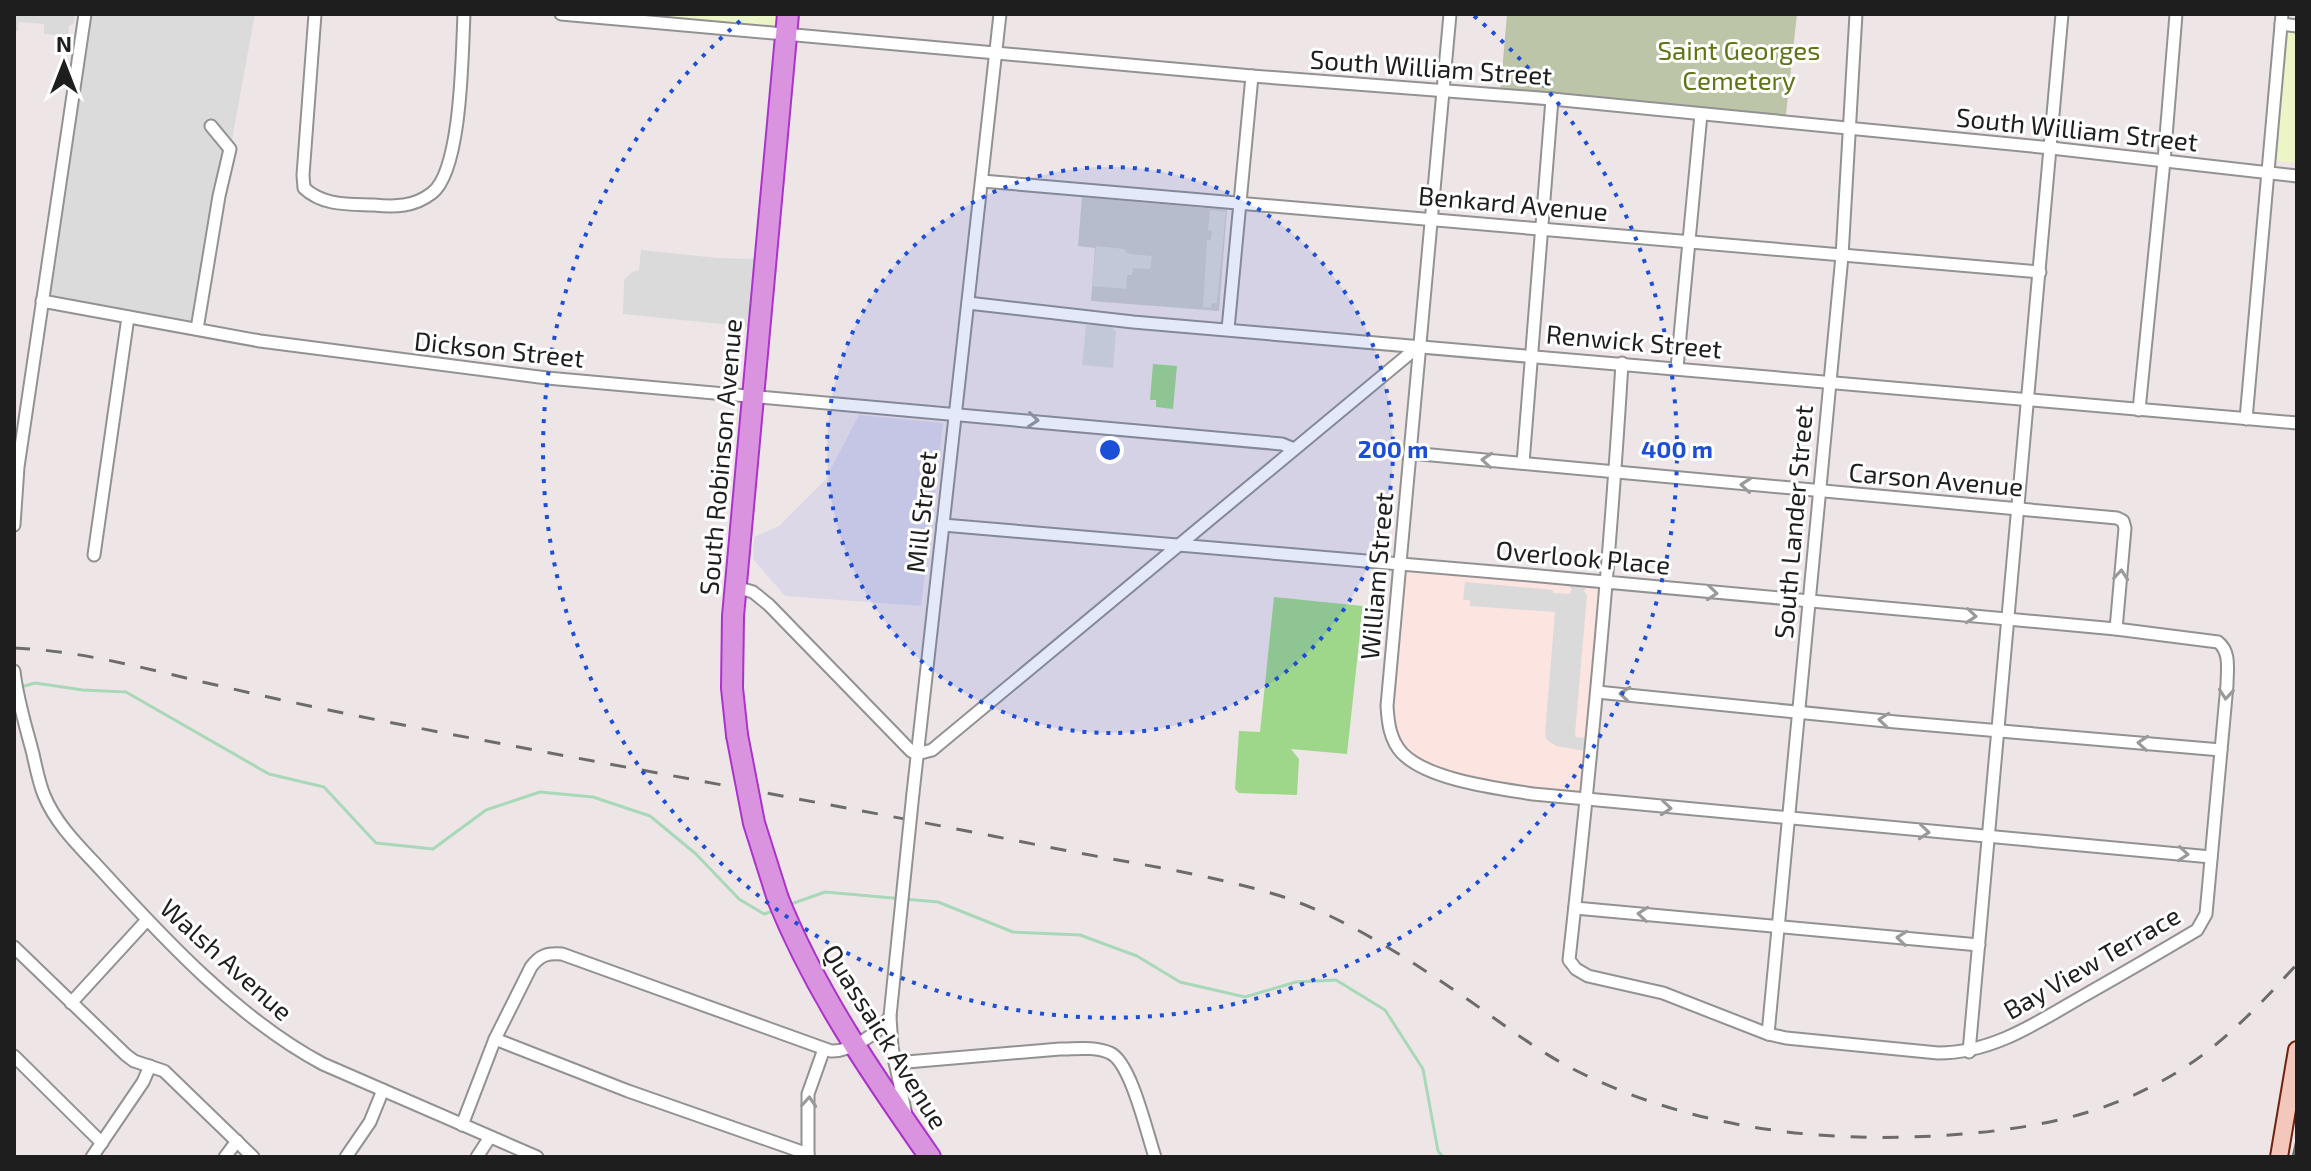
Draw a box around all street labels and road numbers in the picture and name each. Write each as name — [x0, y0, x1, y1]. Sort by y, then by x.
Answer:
street label: South William Street — [1309, 43, 1553, 90]
street label: South William Street — [1955, 100, 2200, 157]
street label: Benkard Avenue — [1417, 179, 1609, 226]
street label: South Robinson Avenue — [692, 317, 747, 596]
street label: Renwick Street — [1545, 317, 1724, 364]
street label: Dickson Street — [413, 324, 586, 373]
street label: South Lander Street — [1767, 404, 1818, 640]
street label: Mill Street — [899, 449, 942, 574]
street label: Carson Avenue — [1848, 455, 2025, 502]
street label: William Street — [1353, 491, 1398, 661]
street label: Overlook Place — [1495, 533, 1672, 580]
street label: Walsh Avenue — [155, 892, 299, 1026]
street label: Bay View Terrace — [1997, 899, 2185, 1025]
street label: Quassaick Avenue — [817, 938, 955, 1134]

